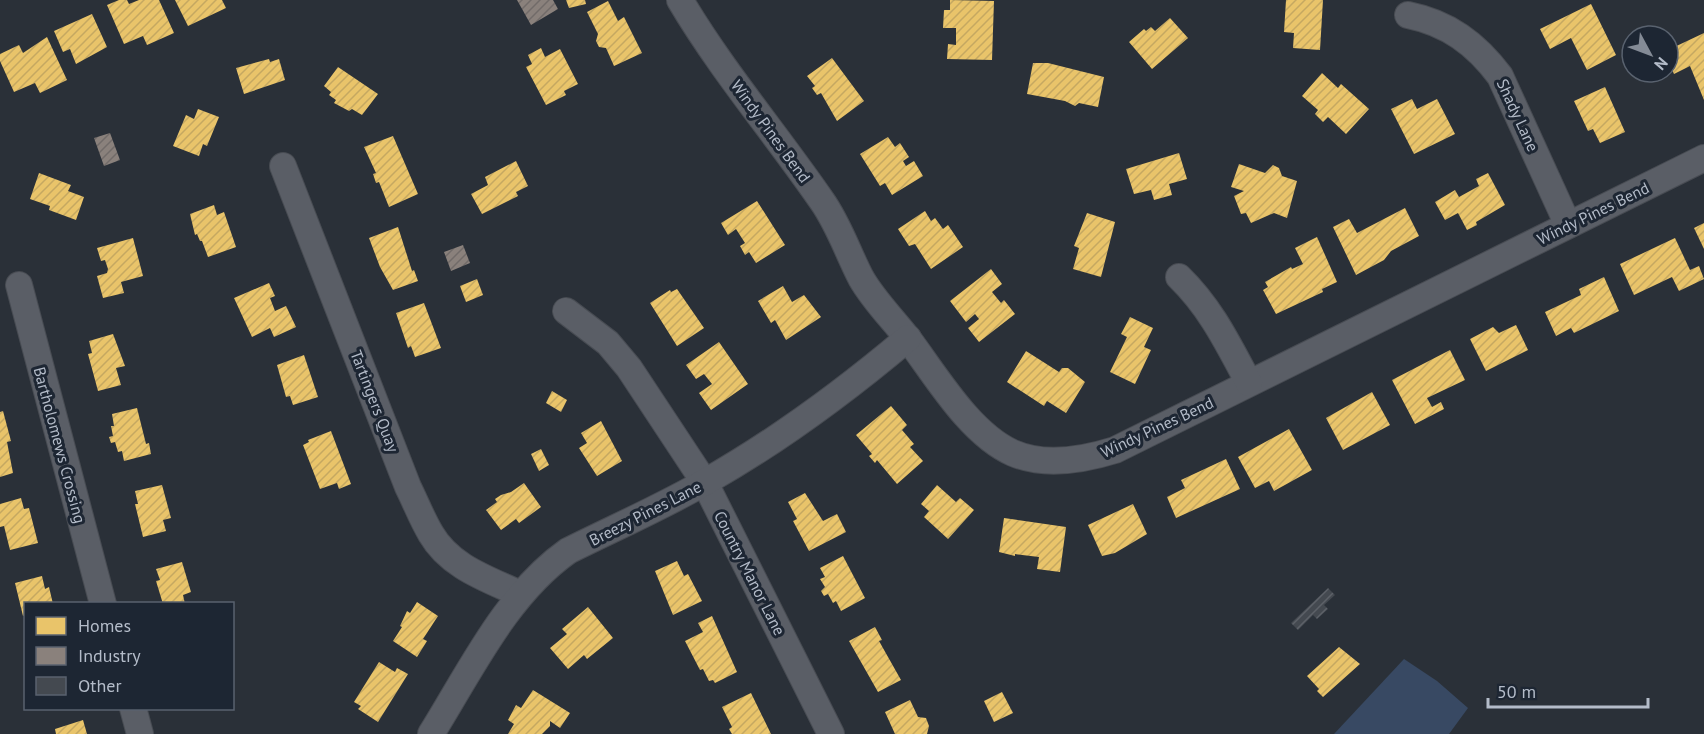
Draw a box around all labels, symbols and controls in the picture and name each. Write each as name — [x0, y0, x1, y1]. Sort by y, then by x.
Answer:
north arrow — [1620, 24, 1680, 84]
text: N — [1650, 53, 1672, 74]
street label: Windy Pines Bend — [727, 76, 815, 186]
street label: Shady Lane — [1493, 76, 1543, 154]
street label: Windy Pines Bend — [1534, 177, 1652, 249]
street label: Tartingers Quay — [346, 347, 404, 455]
street label: Bartholomews Crossing — [30, 365, 90, 525]
street label: Windy Pines Bend — [1097, 392, 1217, 462]
street label: Breezy Pines Lane — [586, 476, 704, 550]
street label: Country Manor Lane — [710, 507, 790, 639]
legend — [24, 602, 234, 710]
text: Homes — [78, 614, 131, 637]
text: Industry — [78, 644, 141, 667]
scale bar — [1488, 671, 1648, 709]
text: Other — [78, 674, 122, 697]
text: 50 m — [1497, 680, 1536, 703]

